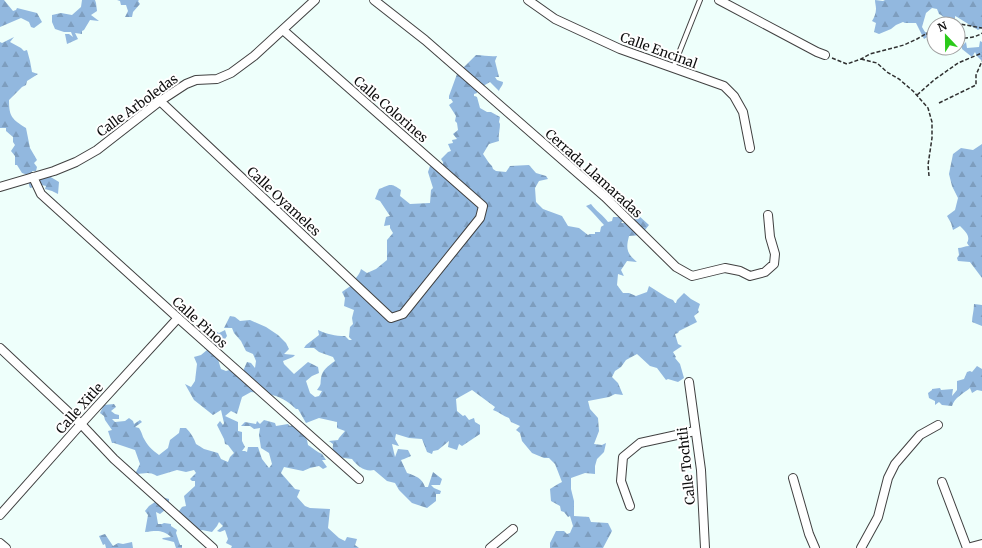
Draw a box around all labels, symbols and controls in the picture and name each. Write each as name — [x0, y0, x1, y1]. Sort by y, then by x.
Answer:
north arrow — [926, 16, 966, 56]
text: N — [936, 18, 949, 35]
street label: Calle Encinal — [618, 29, 700, 72]
street label: Calle Arboledas — [93, 70, 181, 141]
street label: Calle Colorines — [350, 72, 431, 146]
street label: Cerrada Llamaradas — [542, 125, 646, 221]
street label: Calle Oyameles — [243, 163, 324, 240]
street label: Calle Pinos — [168, 293, 231, 352]
street label: Calle Xitle — [52, 379, 107, 437]
street label: Calle Tochtli — [674, 426, 699, 506]

